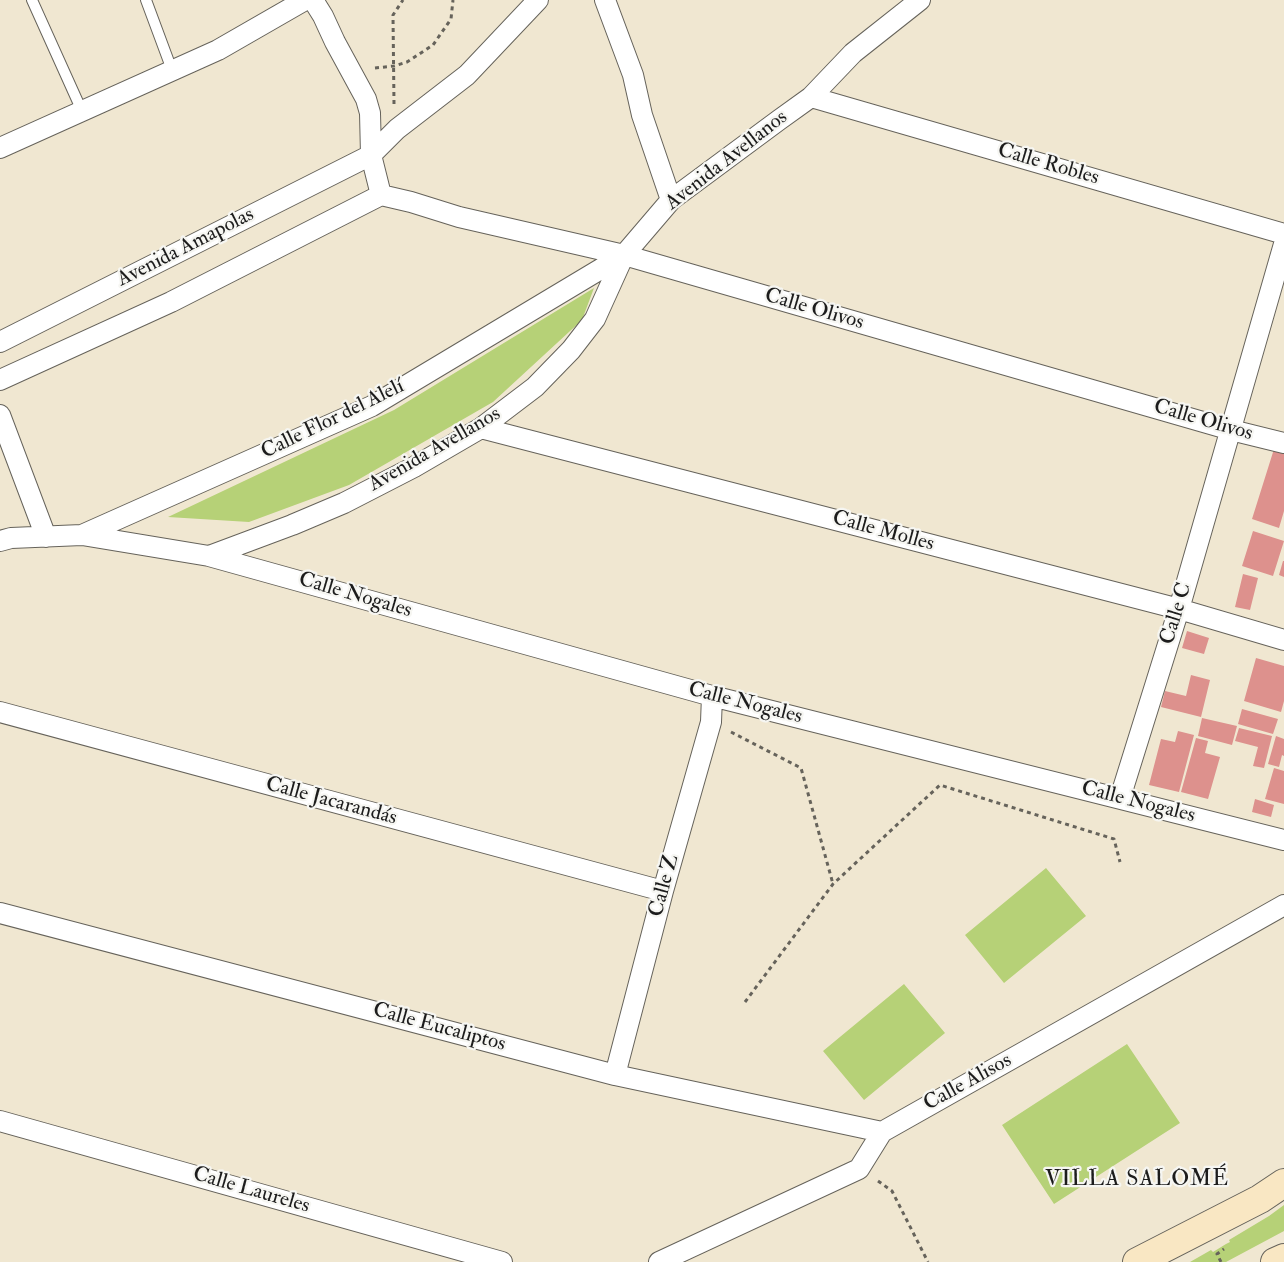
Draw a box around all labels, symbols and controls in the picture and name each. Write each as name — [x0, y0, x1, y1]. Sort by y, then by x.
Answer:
street label: Avenida Avellanos — [661, 105, 793, 217]
street label: Calle Robles — [994, 139, 1102, 191]
street label: Avenida Amapolas — [113, 203, 259, 293]
street label: Calle Olivos — [762, 284, 866, 336]
street label: Calle Flor del Alelí — [257, 374, 409, 466]
street label: Calle Olivos — [1151, 395, 1255, 447]
street label: Avenida Avellanos — [365, 402, 505, 498]
street label: Calle Molles — [829, 506, 937, 558]
street label: Calle Nogales — [296, 568, 414, 624]
street label: Calle C — [1156, 580, 1198, 648]
street label: Calle Nogales — [685, 678, 805, 730]
street label: Calle Jacarandás — [263, 772, 399, 832]
street label: Calle Nogales — [1078, 777, 1198, 829]
street label: Calle Z — [645, 852, 685, 920]
street label: Calle Eucaliptos — [370, 998, 508, 1058]
street label: Calle Alisos — [920, 1049, 1016, 1117]
street label: Calle Laureles — [190, 1162, 312, 1220]
district label: VILLA SALOMÉ — [1043, 1167, 1231, 1193]

